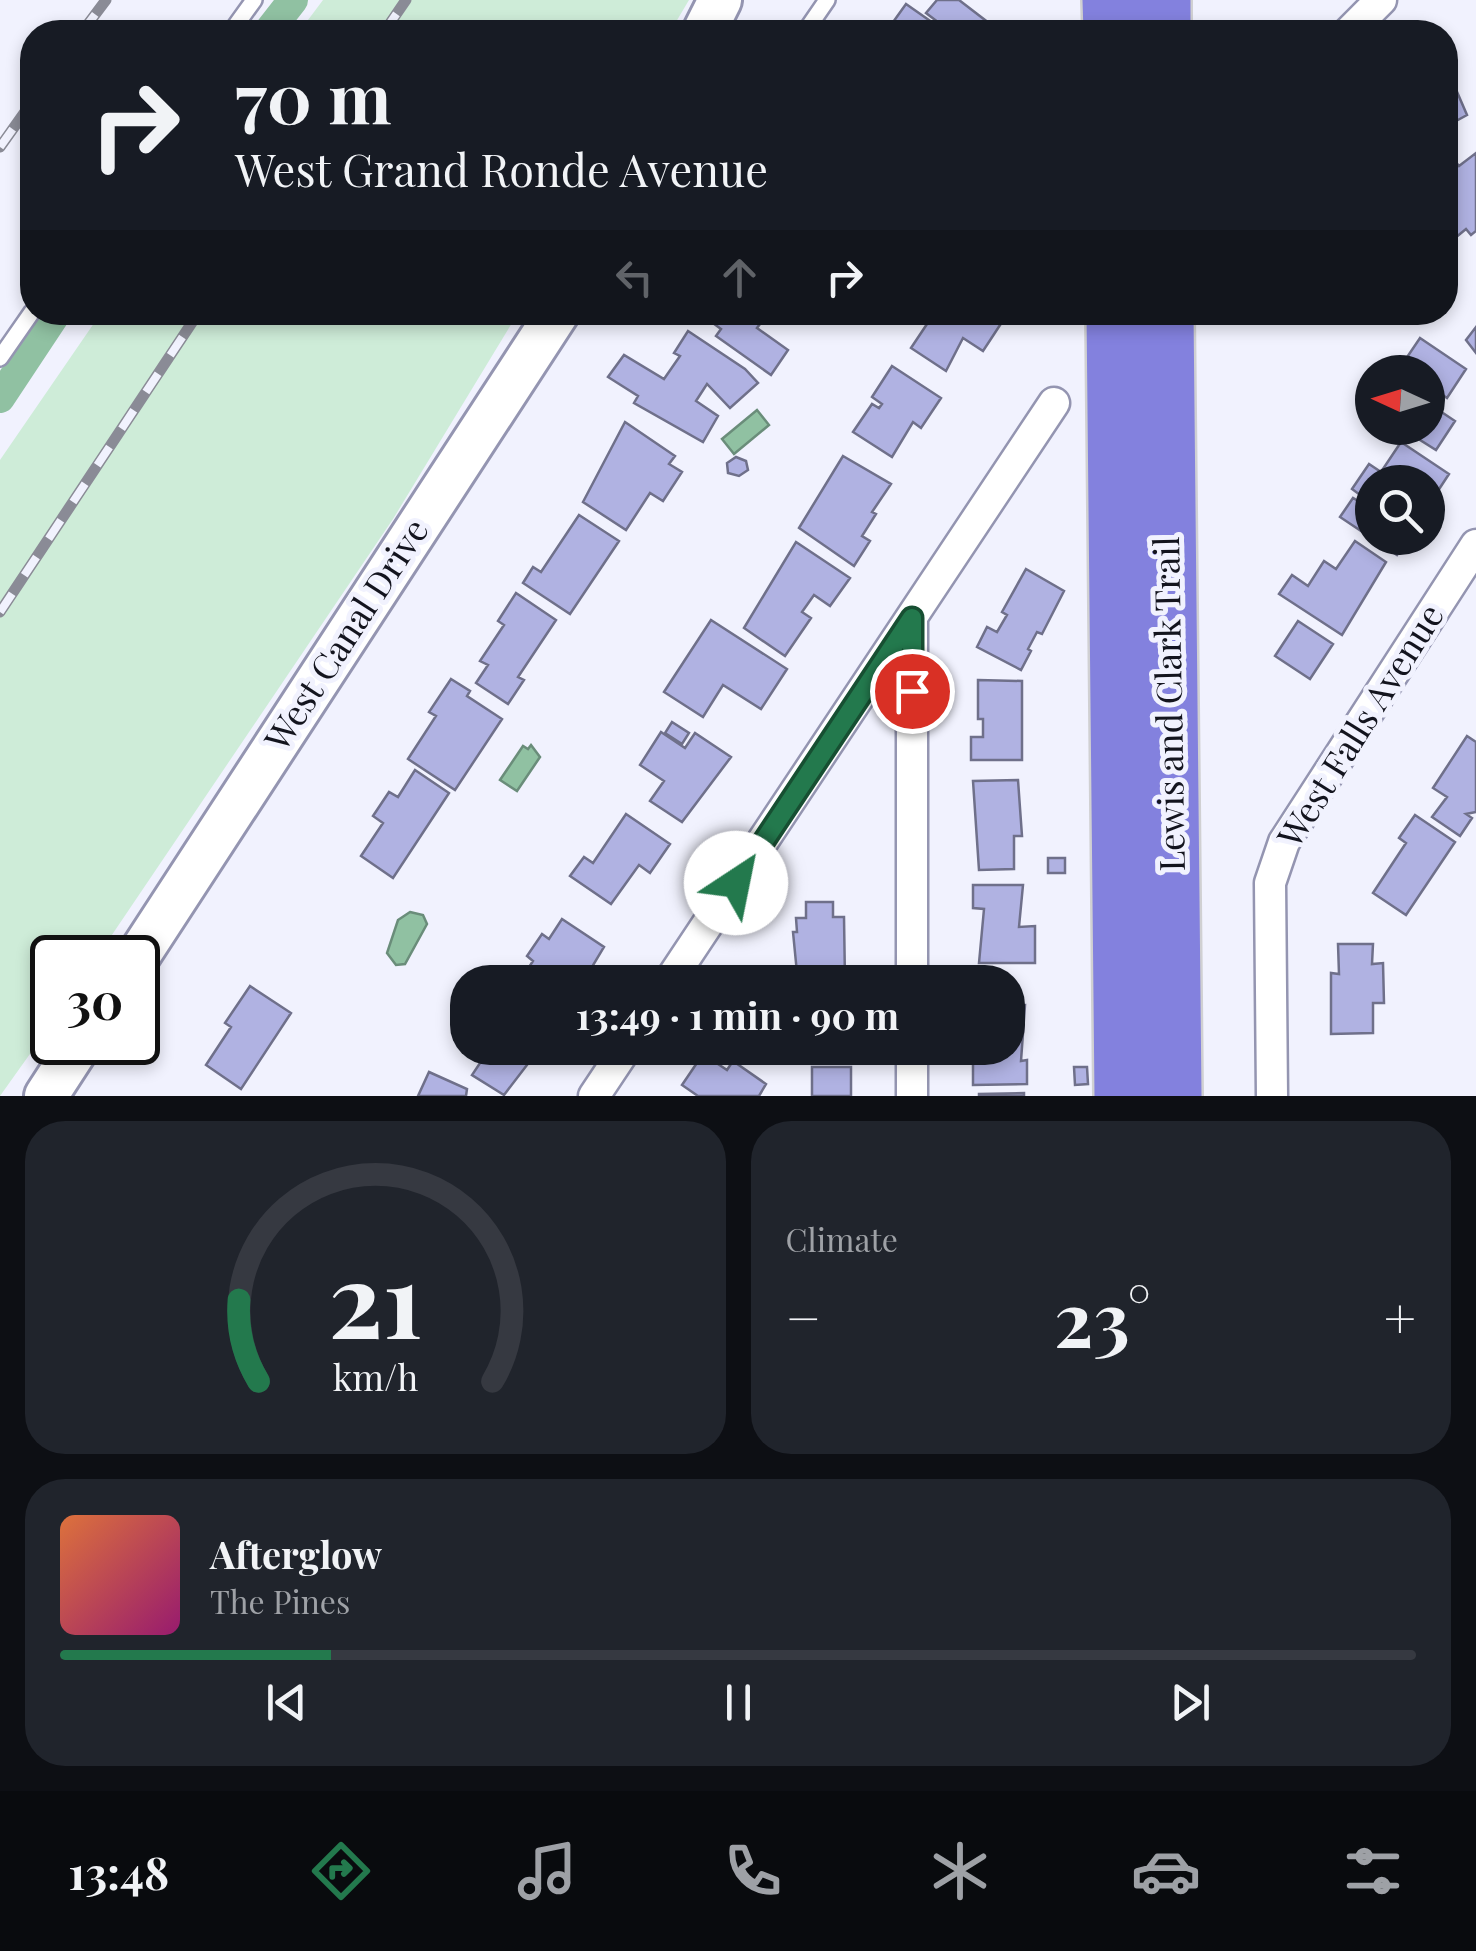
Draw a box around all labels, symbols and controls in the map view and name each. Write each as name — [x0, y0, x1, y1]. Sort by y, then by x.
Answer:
text: 70 m — [235, 48, 392, 142]
icon: right — [70, 60, 200, 190]
text: West Grand Ronde Avenue — [235, 138, 768, 198]
icon: left — [607, 250, 662, 305]
icon: ahead — [712, 250, 767, 305]
icon: right — [817, 250, 872, 305]
north arrow — [1355, 355, 1445, 445]
map controls — [1355, 355, 1445, 555]
button: search — [1355, 465, 1445, 555]
street label: West Canal Drive — [252, 509, 437, 759]
street label: Lewis and Clark Trail — [1141, 536, 1194, 872]
street label: West Falls Avenue — [1265, 594, 1453, 856]
pin — [870, 649, 955, 734]
icon: arrive — [885, 664, 940, 719]
position arrow — [684, 831, 788, 935]
speed limit sign: 30 — [30, 935, 160, 1065]
text: 13:49 · 1 min · 90 m — [576, 989, 899, 1040]
text: Climate — [786, 1217, 898, 1260]
text: 21 — [328, 1226, 422, 1365]
text: 23° — [1054, 1266, 1151, 1366]
text: − — [786, 1279, 821, 1353]
text: + — [1384, 1279, 1416, 1353]
text: km/h — [332, 1352, 418, 1400]
text: Afterglow — [210, 1528, 382, 1579]
text: The Pines — [210, 1579, 350, 1622]
icon: previous — [259, 1675, 314, 1730]
icon: pause — [711, 1675, 766, 1730]
icon: next — [1163, 1675, 1218, 1730]
icon: directions — [306, 1836, 376, 1906]
icon: music — [512, 1836, 582, 1906]
icon: phone — [718, 1836, 788, 1906]
icon: climate — [925, 1836, 995, 1906]
icon: car — [1131, 1836, 1201, 1906]
icon: filters — [1338, 1836, 1408, 1906]
text: 13:48 — [68, 1841, 169, 1901]

